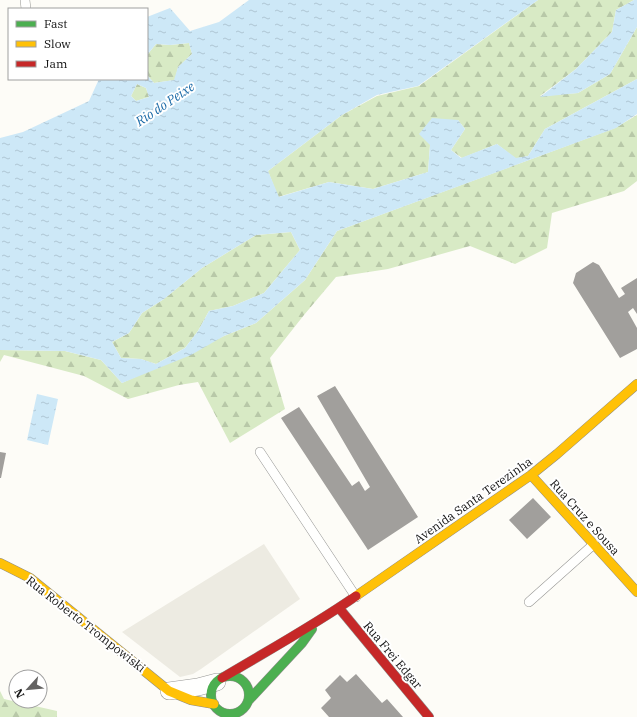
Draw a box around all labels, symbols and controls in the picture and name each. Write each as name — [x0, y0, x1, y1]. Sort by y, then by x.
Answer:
legend — [8, 8, 148, 80]
text: Fast — [44, 16, 68, 31]
text: Slow — [44, 36, 71, 51]
text: Jam — [44, 56, 68, 71]
water label: Rio do Peixe — [131, 78, 198, 130]
street label: Avenida Santa Terezinha — [411, 453, 535, 546]
street label: Rua Cruz e Sousa — [547, 476, 623, 558]
street label: Rua Roberto Trompowiski — [23, 573, 149, 675]
street label: Rua Frei Edgar — [360, 618, 426, 692]
north arrow — [8, 669, 48, 709]
text: N — [11, 686, 27, 701]

